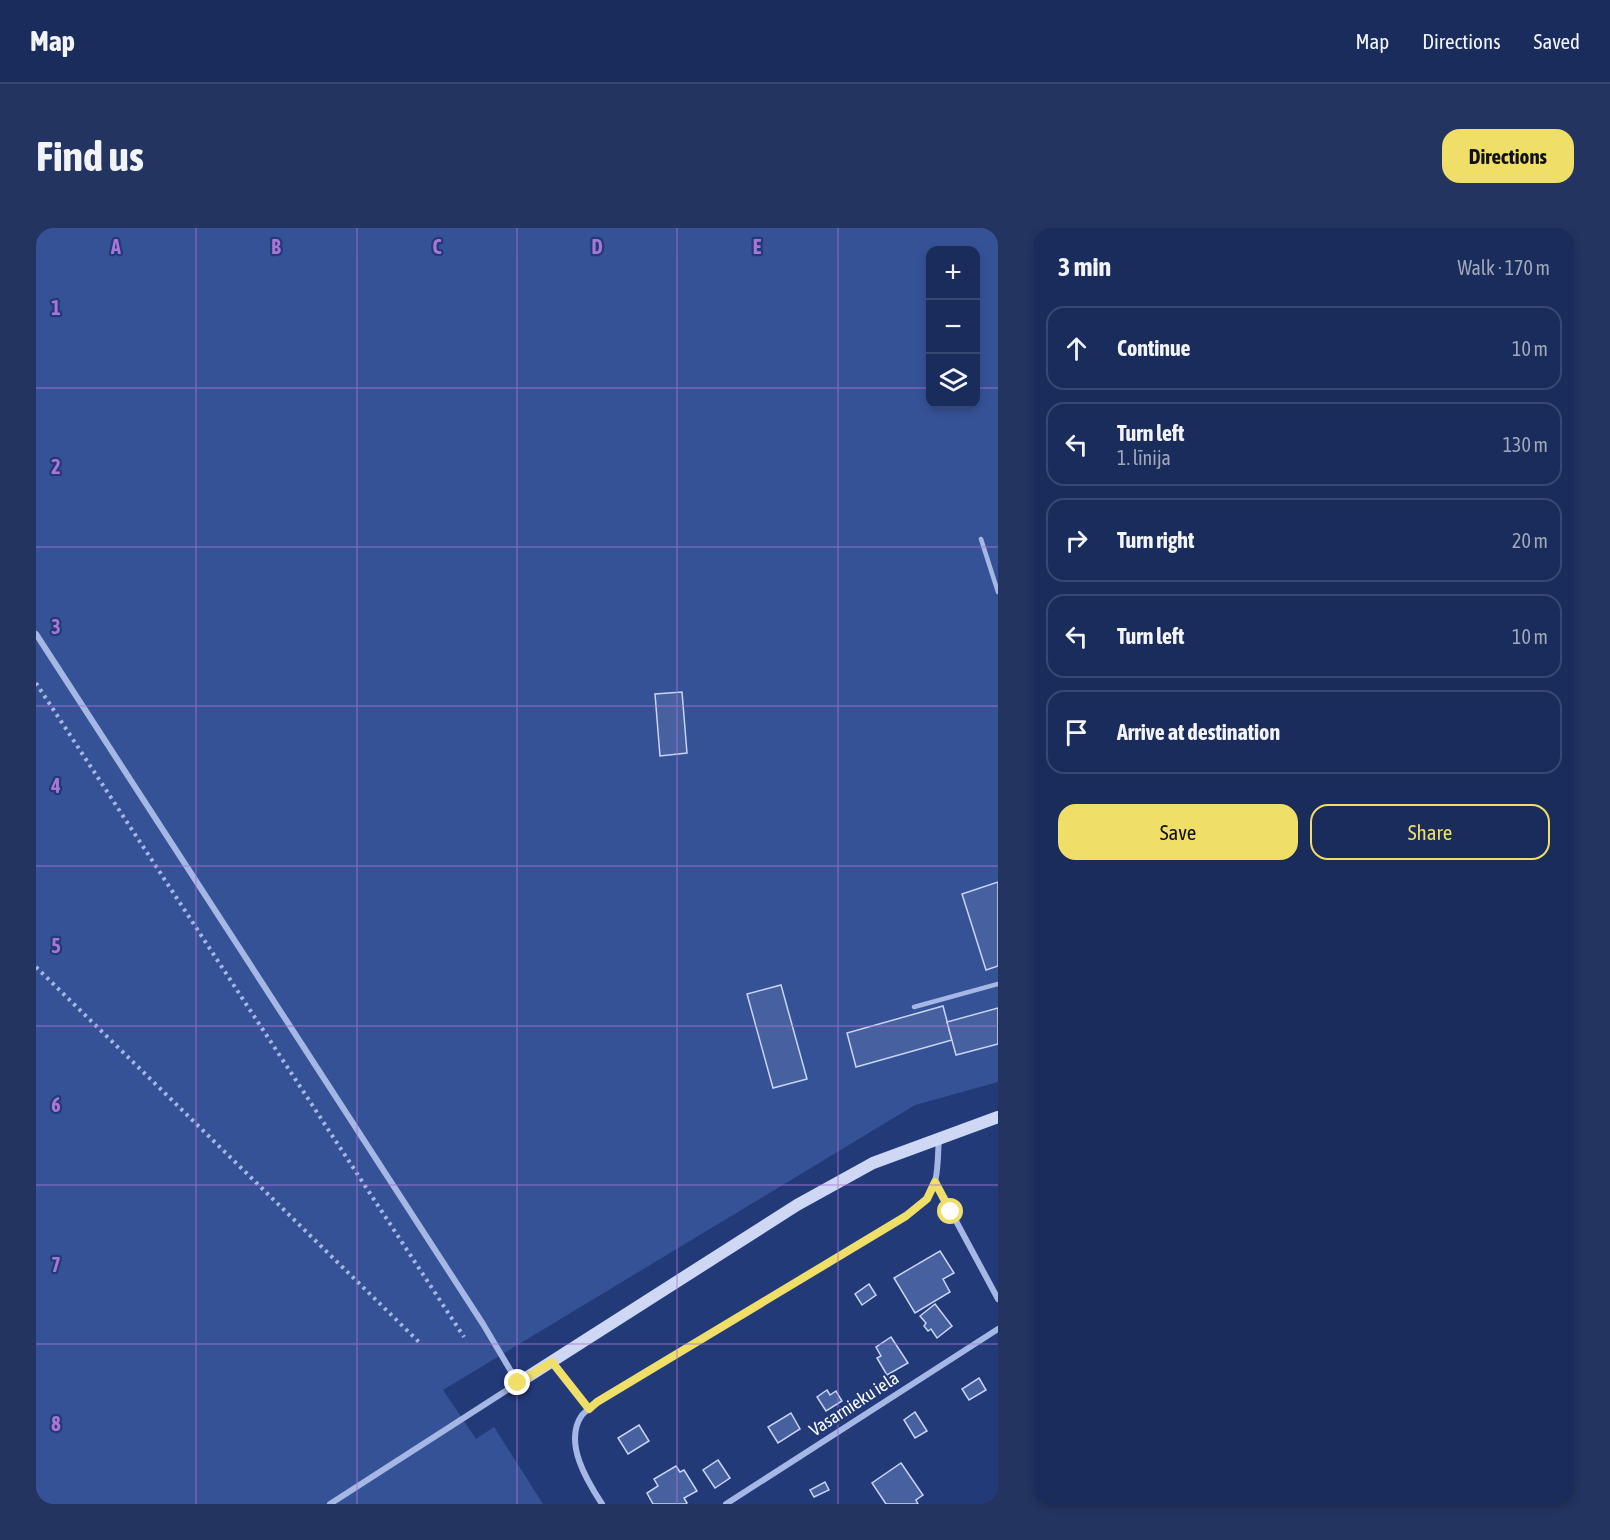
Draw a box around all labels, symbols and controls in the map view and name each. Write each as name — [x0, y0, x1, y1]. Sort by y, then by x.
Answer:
text: Map — [30, 25, 75, 57]
text: Map — [1355, 29, 1389, 53]
text: Directions — [1422, 29, 1501, 53]
text: Saved — [1534, 29, 1580, 53]
button: Directions — [1442, 129, 1574, 183]
text: Find us — [36, 132, 144, 180]
text: A — [110, 235, 121, 258]
text: B — [271, 235, 281, 258]
text: C — [433, 235, 442, 258]
text: D — [591, 235, 603, 258]
text: E — [753, 235, 762, 258]
map controls — [926, 246, 980, 408]
button: + — [926, 246, 980, 300]
text: 3 min — [1058, 252, 1111, 282]
text: Walk · 170 m — [1458, 256, 1550, 279]
text: 1 — [51, 296, 61, 319]
button: − — [926, 300, 980, 354]
icon: ahead — [1060, 332, 1093, 365]
text: Continue — [1117, 335, 1191, 361]
text: 10 m — [1512, 337, 1548, 360]
button: layers — [926, 354, 980, 408]
text: Turn left — [1117, 420, 1184, 446]
icon: left — [1060, 428, 1093, 461]
text: 130 m — [1503, 433, 1548, 456]
text: 1. līnija — [1117, 446, 1171, 469]
text: 2 — [51, 455, 61, 478]
icon: right — [1060, 524, 1093, 557]
text: Turn right — [1117, 527, 1194, 553]
text: 20 m — [1512, 529, 1548, 552]
text: 3 — [51, 615, 61, 638]
icon: left — [1060, 620, 1093, 653]
text: Turn left — [1117, 623, 1184, 649]
text: 10 m — [1512, 625, 1548, 648]
icon: arrive — [1060, 716, 1093, 749]
text: Arrive at destination — [1117, 719, 1280, 745]
text: 4 — [50, 774, 61, 797]
button: Save — [1058, 804, 1298, 860]
button: Share — [1310, 804, 1550, 860]
text: 5 — [51, 934, 61, 957]
text: 6 — [51, 1093, 61, 1116]
route start — [937, 1198, 963, 1224]
text: 7 — [51, 1253, 61, 1276]
street label: Vasarnieku iela — [805, 1367, 902, 1440]
route end — [504, 1369, 530, 1395]
text: 8 — [51, 1412, 61, 1435]

